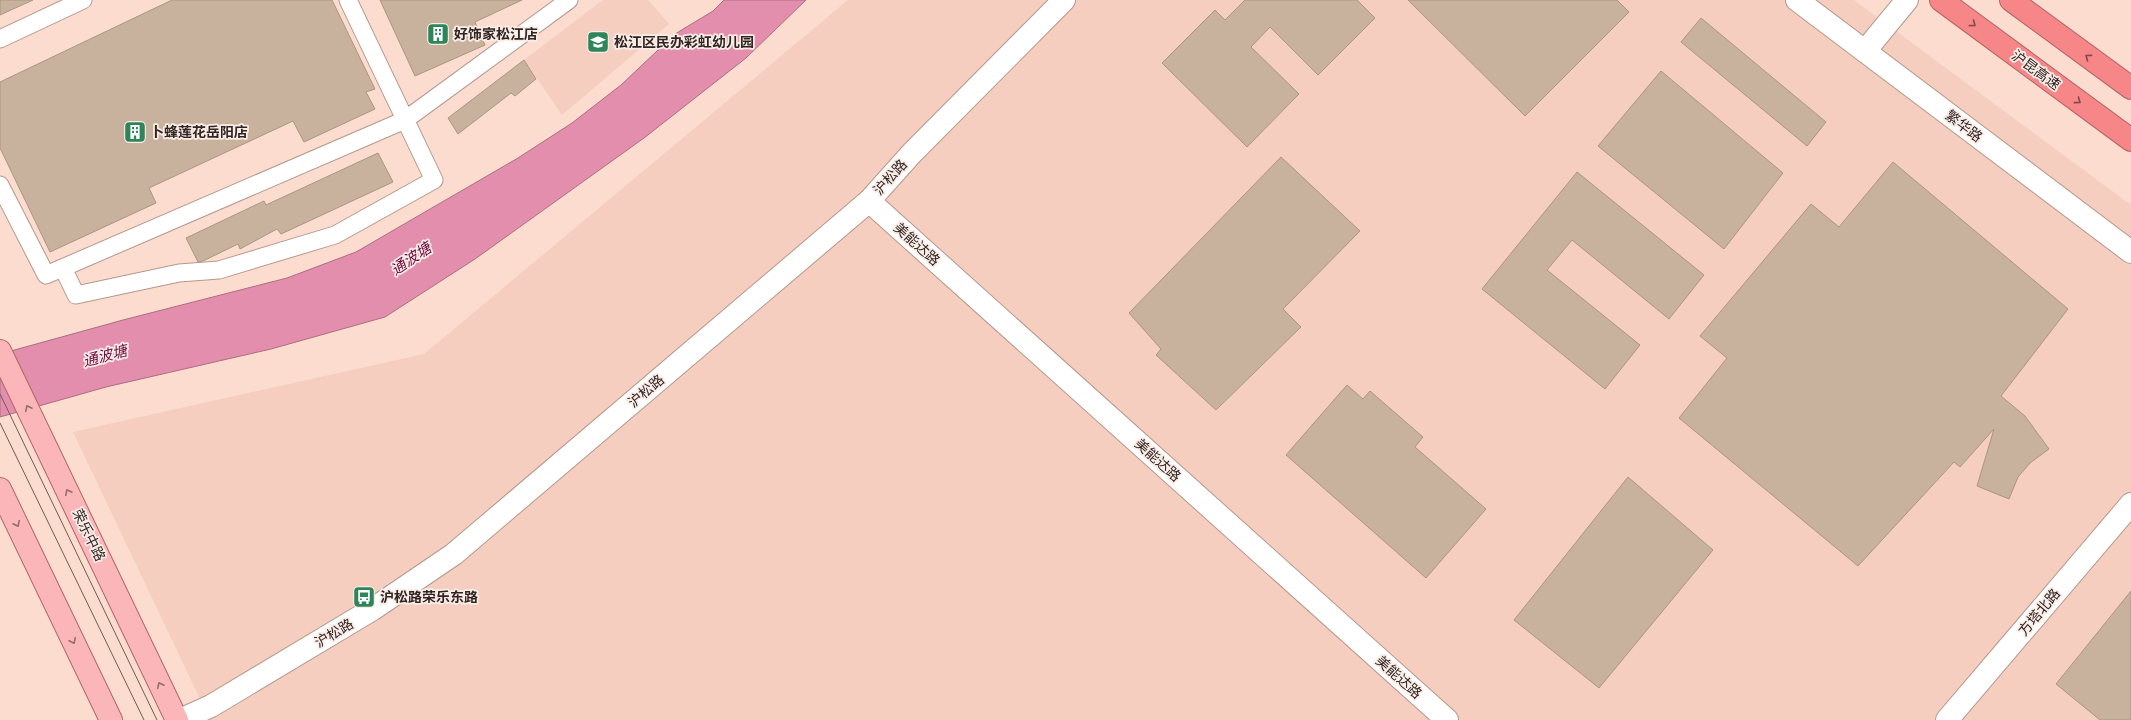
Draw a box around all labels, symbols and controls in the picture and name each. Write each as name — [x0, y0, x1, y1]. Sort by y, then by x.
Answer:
one-way arrow — [1969, 19, 1976, 26]
building icon: 好饰家松江店 — [425, 21, 451, 47]
place label: 好饰家松江店 — [454, 26, 538, 42]
school or university icon: 松江区民办彩虹幼儿园 — [585, 29, 611, 55]
place label: 松江区民办彩虹幼儿园 — [614, 34, 754, 50]
street label: 沪昆高速 — [2009, 47, 2063, 93]
one-way arrow — [2086, 54, 2093, 61]
one-way arrow — [2074, 96, 2081, 104]
street label: 繁华路 — [1942, 107, 1986, 145]
building icon: 卜蜂莲花岳阳店 — [122, 119, 148, 145]
place label: 卜蜂莲花岳阳店 — [150, 124, 248, 140]
street label: 沪松路 — [870, 156, 910, 198]
street label: 美能达路 — [891, 219, 943, 269]
water label: 通波塘 — [387, 237, 437, 278]
water label: 通波塘 — [81, 341, 132, 370]
street label: 沪松路 — [625, 371, 667, 411]
one-way arrow — [25, 404, 33, 412]
street label: 美能达路 — [1132, 435, 1184, 485]
one-way arrow — [65, 488, 73, 496]
street label: 荣乐中路 — [70, 506, 108, 564]
one-way arrow — [12, 519, 20, 527]
bus stop icon: 沪松路荣乐东路 — [351, 584, 377, 610]
street label: 方塔北路 — [2015, 585, 2063, 639]
place label: 沪松路荣乐东路 — [380, 589, 478, 605]
street label: 沪松路 — [312, 615, 356, 651]
one-way arrow — [68, 637, 76, 644]
street label: 美能达路 — [1373, 652, 1425, 702]
one-way arrow — [157, 681, 165, 689]

